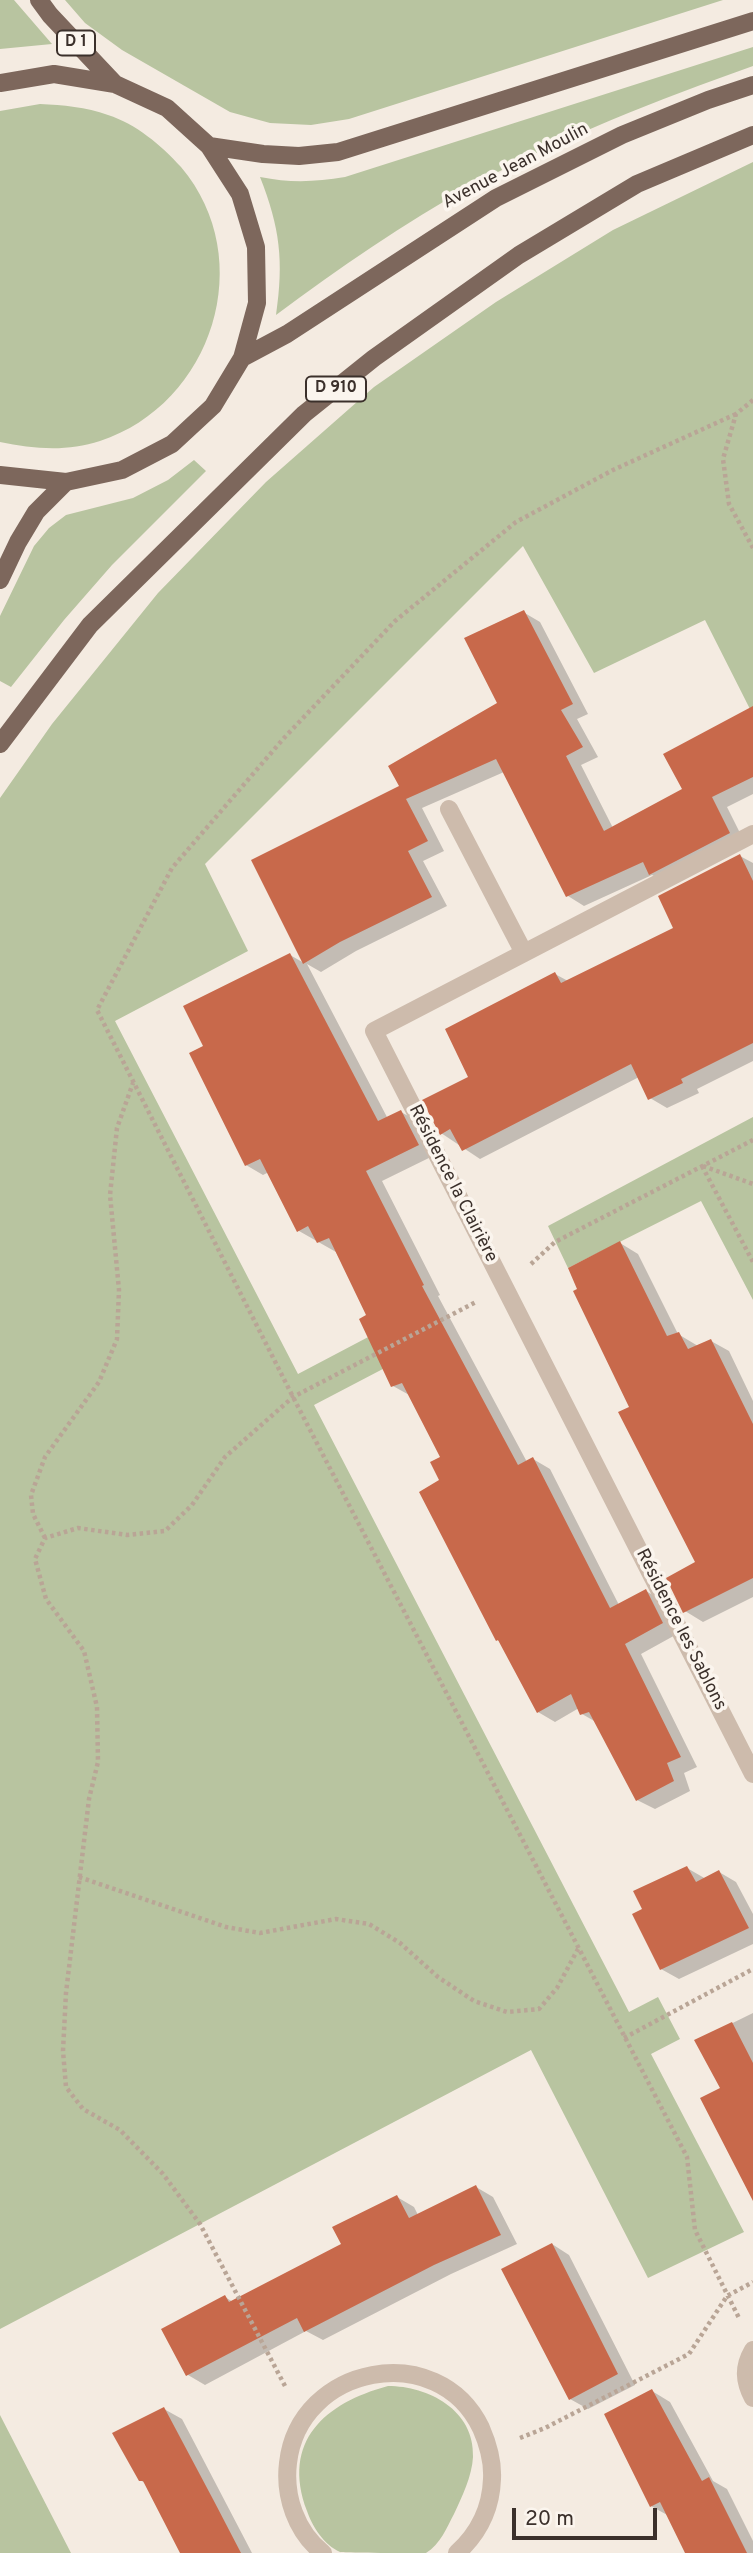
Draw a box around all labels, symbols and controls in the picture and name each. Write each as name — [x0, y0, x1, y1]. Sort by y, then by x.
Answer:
road number: D 1 — [57, 31, 95, 56]
street label: Avenue Jean Moulin — [439, 119, 593, 215]
road number: D 910 — [306, 376, 366, 402]
street label: Résidence la Clairière — [403, 1102, 501, 1266]
street label: Résidence les Sablons — [630, 1546, 730, 1714]
scale bar — [515, 2494, 660, 2538]
text: 20 m — [525, 2506, 574, 2533]

